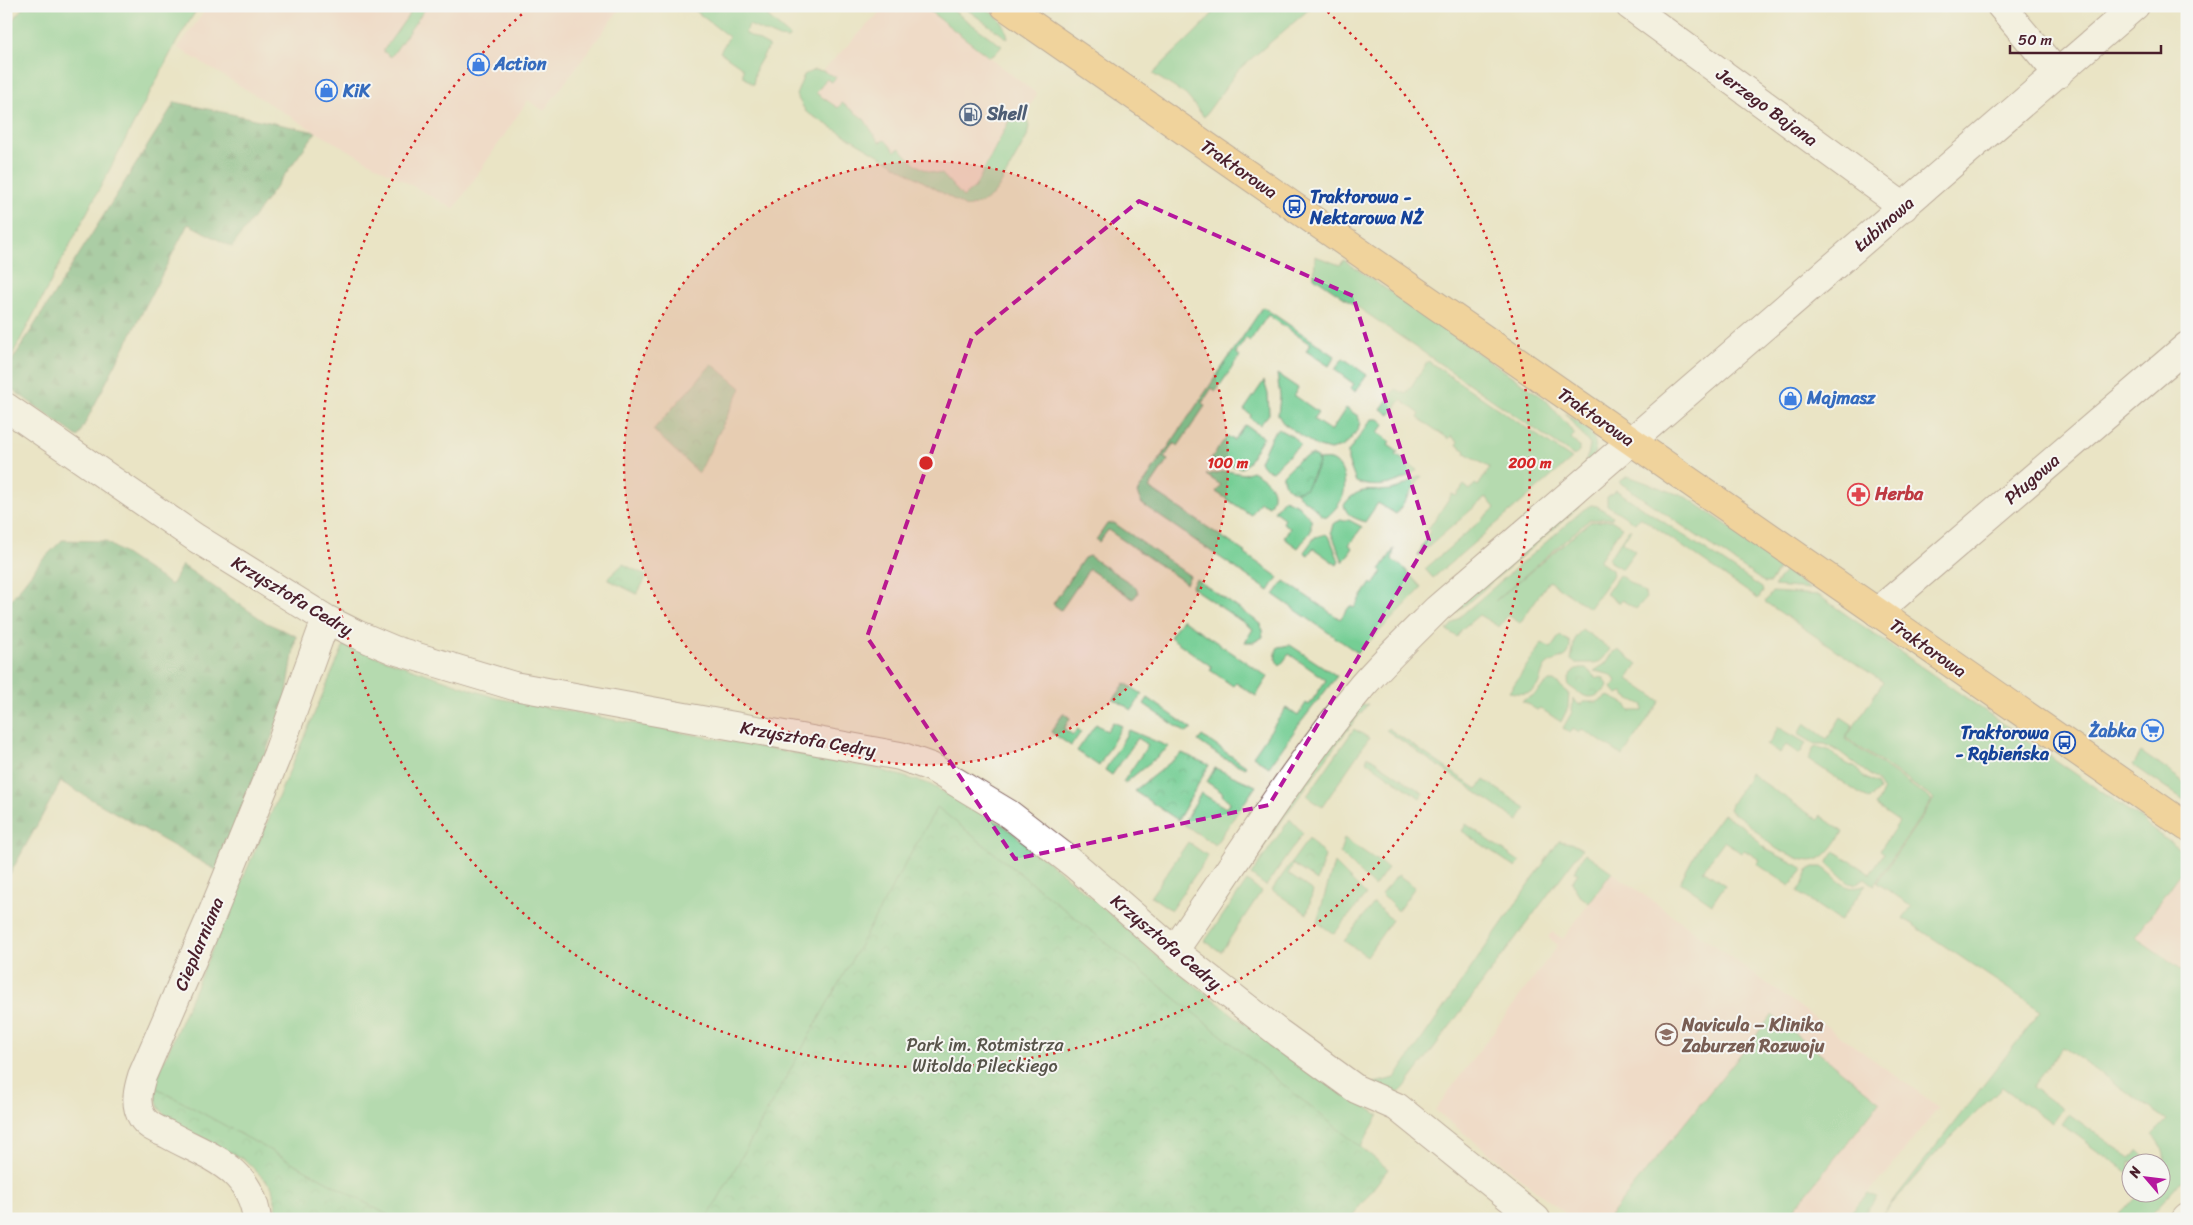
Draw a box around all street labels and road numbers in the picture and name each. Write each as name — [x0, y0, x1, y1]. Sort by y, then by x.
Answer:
street label: Jerzego Bajana — [1708, 58, 1825, 155]
street label: Traktorowa — [1194, 131, 1284, 207]
street label: Łubinowa — [1846, 188, 1922, 260]
street label: Traktorowa — [1551, 379, 1641, 455]
street label: Pługowa — [1997, 445, 2067, 513]
street label: Krzysztofa Cedry — [225, 547, 360, 645]
street label: Traktorowa — [1883, 610, 1973, 686]
street label: Krzysztofa Cedry — [738, 711, 879, 767]
street label: Krzysztofa Cedry — [1103, 886, 1229, 999]
street label: Cieplarniana — [165, 892, 233, 996]

